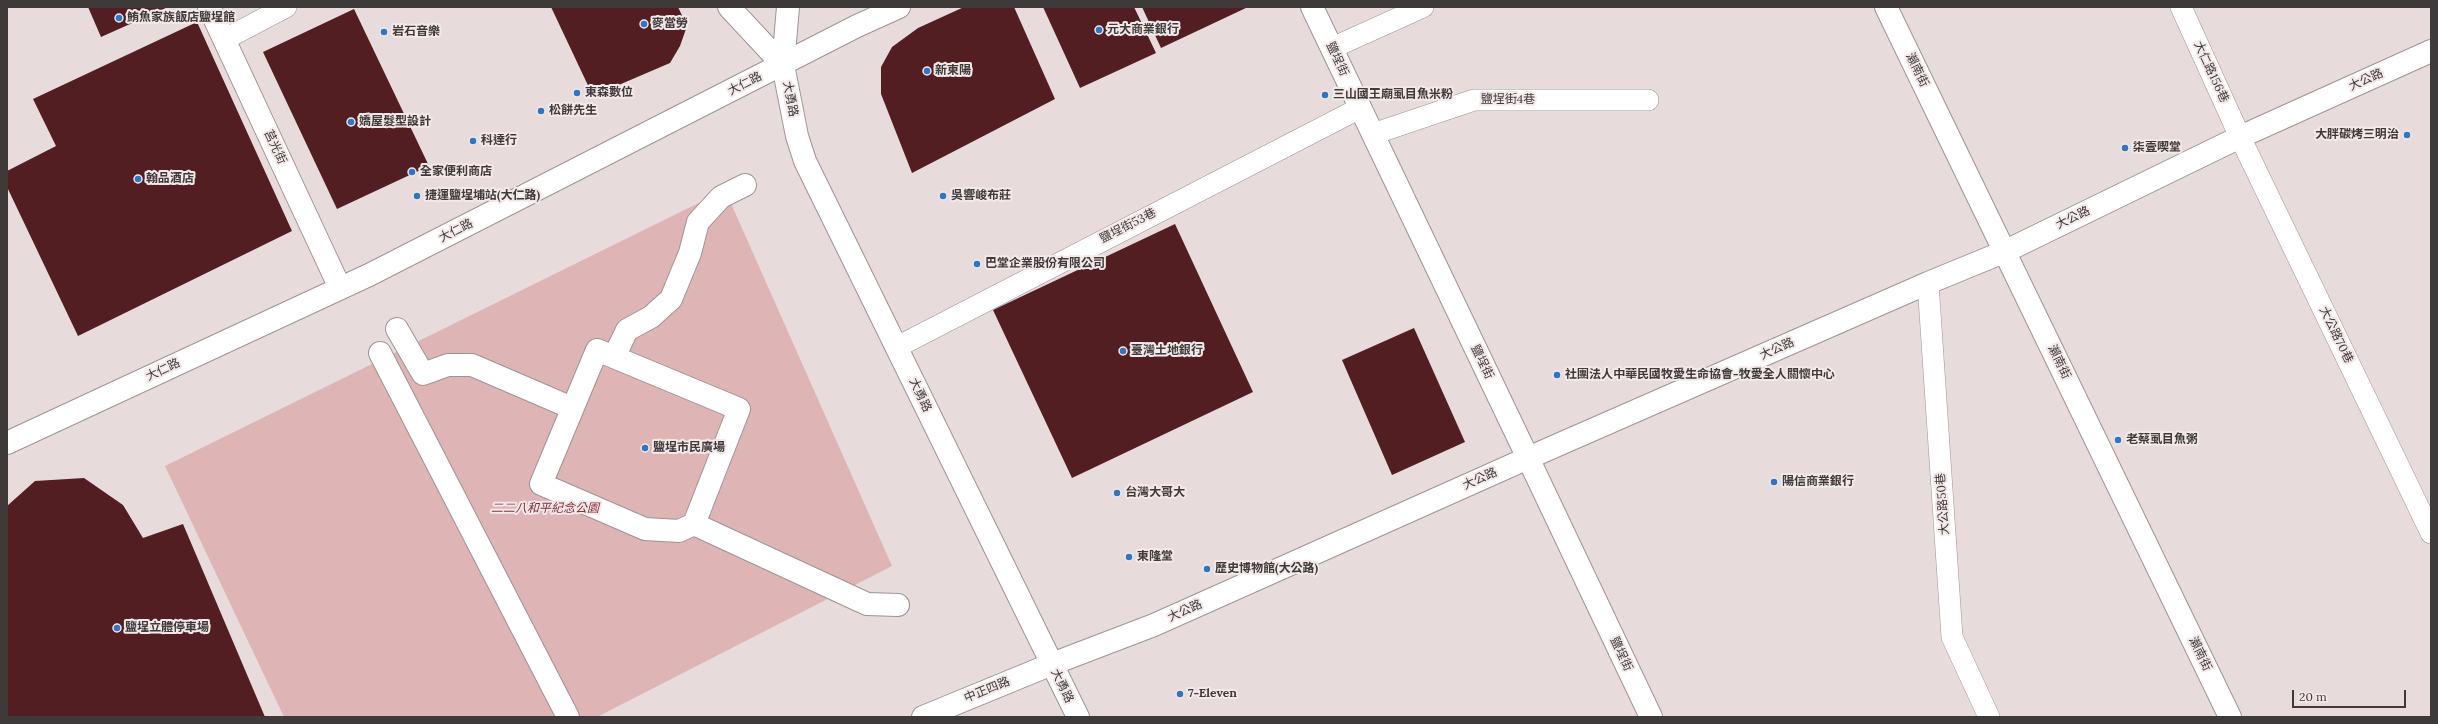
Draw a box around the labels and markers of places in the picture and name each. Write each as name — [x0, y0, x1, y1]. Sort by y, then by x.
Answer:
place label: 鮪魚家族飯店鹽埕館 — [127, 11, 235, 25]
marker: 鮪魚家族飯店鹽埕館 — [114, 13, 124, 23]
place label: 麥當勞 — [652, 17, 688, 31]
marker: 麥當勞 — [639, 19, 649, 29]
place label: 元大商業銀行 — [1107, 23, 1179, 37]
place label: 岩石音樂 — [392, 25, 440, 39]
marker: 元大商業銀行 — [1094, 25, 1104, 35]
marker: 岩石音樂 — [379, 27, 389, 37]
place label: 新東陽 — [935, 64, 971, 78]
marker: 新東陽 — [922, 66, 932, 76]
place label: 東森數位 — [585, 86, 633, 100]
marker: 東森數位 — [572, 88, 582, 98]
place label: 三山國王廟虱目魚米粉 — [1333, 88, 1453, 102]
marker: 三山國王廟虱目魚米粉 — [1320, 90, 1330, 100]
place label: 松餅先生 — [549, 104, 597, 118]
marker: 松餅先生 — [536, 106, 546, 116]
place label: 嬌屋髮型設計 — [359, 115, 431, 129]
marker: 嬌屋髮型設計 — [346, 117, 356, 127]
place label: 大胖碳烤三明治 — [2315, 128, 2399, 142]
marker: 大胖碳烤三明治 — [2402, 130, 2412, 140]
place label: 科達行 — [481, 134, 517, 148]
marker: 科達行 — [468, 136, 478, 146]
place label: 柒壹喫堂 — [2133, 141, 2181, 155]
marker: 柒壹喫堂 — [2120, 143, 2130, 153]
place label: 全家便利商店 — [420, 165, 492, 179]
marker: 全家便利商店 — [407, 167, 417, 177]
place label: 翰品酒店 — [146, 172, 194, 186]
marker: 翰品酒店 — [133, 174, 143, 184]
place label: 捷運鹽埕埔站(大仁路) — [425, 189, 540, 203]
place label: 吳響峻布莊 — [951, 189, 1011, 203]
marker: 捷運鹽埕埔站(大仁路) — [412, 191, 422, 201]
marker: 吳響峻布莊 — [938, 191, 948, 201]
place label: 巴堂企業股份有限公司 — [985, 257, 1105, 271]
marker: 巴堂企業股份有限公司 — [972, 259, 982, 269]
place label: 臺灣土地銀行 — [1131, 344, 1203, 358]
marker: 臺灣土地銀行 — [1118, 346, 1128, 356]
place label: 社團法人中華民國牧愛生命協會-牧愛全人關懷中心 — [1565, 368, 1835, 382]
marker: 社團法人中華民國牧愛生命協會-牧愛全人關懷中心 — [1552, 370, 1562, 380]
place label: 老蔡虱目魚粥 — [2126, 433, 2198, 447]
marker: 老蔡虱目魚粥 — [2113, 435, 2123, 445]
place label: 鹽埕市民廣場 — [653, 441, 725, 455]
marker: 鹽埕市民廣場 — [640, 443, 650, 453]
place label: 陽信商業銀行 — [1782, 475, 1854, 489]
marker: 陽信商業銀行 — [1769, 477, 1779, 487]
place label: 台灣大哥大 — [1125, 486, 1185, 500]
marker: 台灣大哥大 — [1112, 488, 1122, 498]
place label: 東隆堂 — [1137, 550, 1173, 564]
marker: 東隆堂 — [1124, 552, 1134, 562]
place label: 歷史博物館(大公路) — [1215, 562, 1318, 576]
marker: 歷史博物館(大公路) — [1202, 564, 1212, 574]
place label: 鹽埕立體停車場 — [125, 621, 209, 635]
marker: 鹽埕立體停車場 — [112, 623, 122, 633]
place label: 7-Eleven — [1188, 687, 1237, 701]
marker: 7-Eleven — [1175, 689, 1185, 699]

